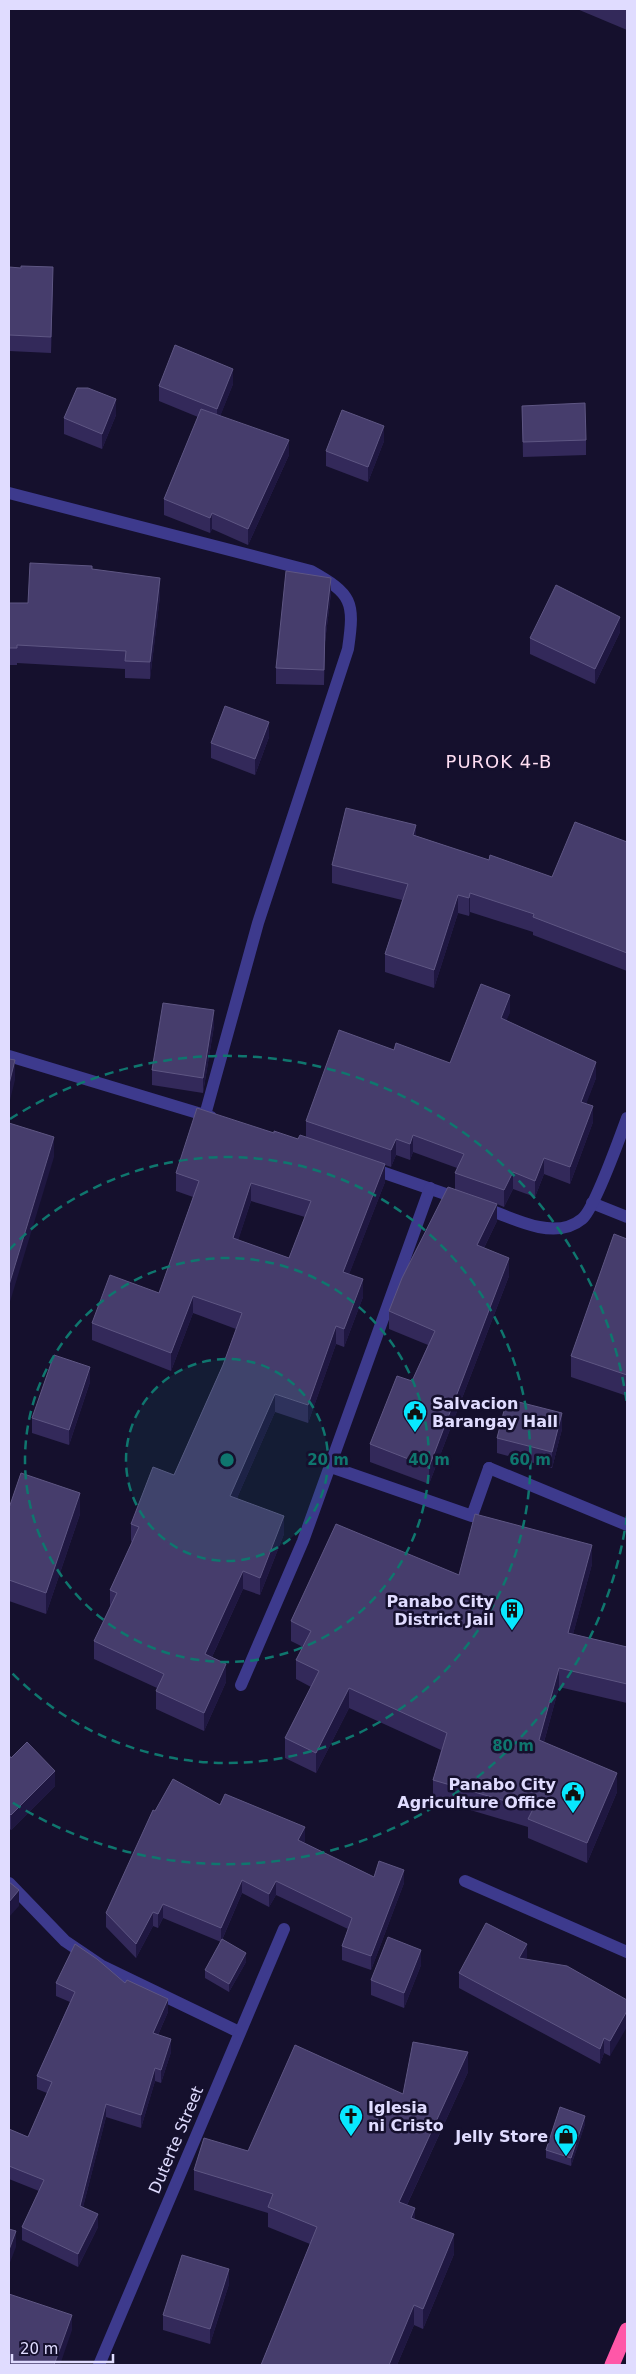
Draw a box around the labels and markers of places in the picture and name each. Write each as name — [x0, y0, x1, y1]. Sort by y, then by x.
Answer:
place label: Salvacion Barangay Hall — [432, 1394, 558, 1431]
public building icon: Salvacion Barangay Hall — [402, 1399, 428, 1433]
centre of rings — [218, 1451, 236, 1469]
place label: Panabo City District Jail — [386, 1592, 495, 1629]
building icon: Panabo City District Jail — [499, 1597, 525, 1631]
place label: Panabo City Agriculture Office — [397, 1775, 557, 1812]
public building icon: Panabo City Agriculture Office — [560, 1780, 586, 1814]
place label: Iglesia ni Cristo — [368, 2098, 444, 2135]
church icon: Iglesia ni Cristo — [338, 2103, 364, 2137]
shop icon: Jelly Store — [553, 2123, 579, 2157]
place label: Jelly Store — [454, 2127, 548, 2146]

